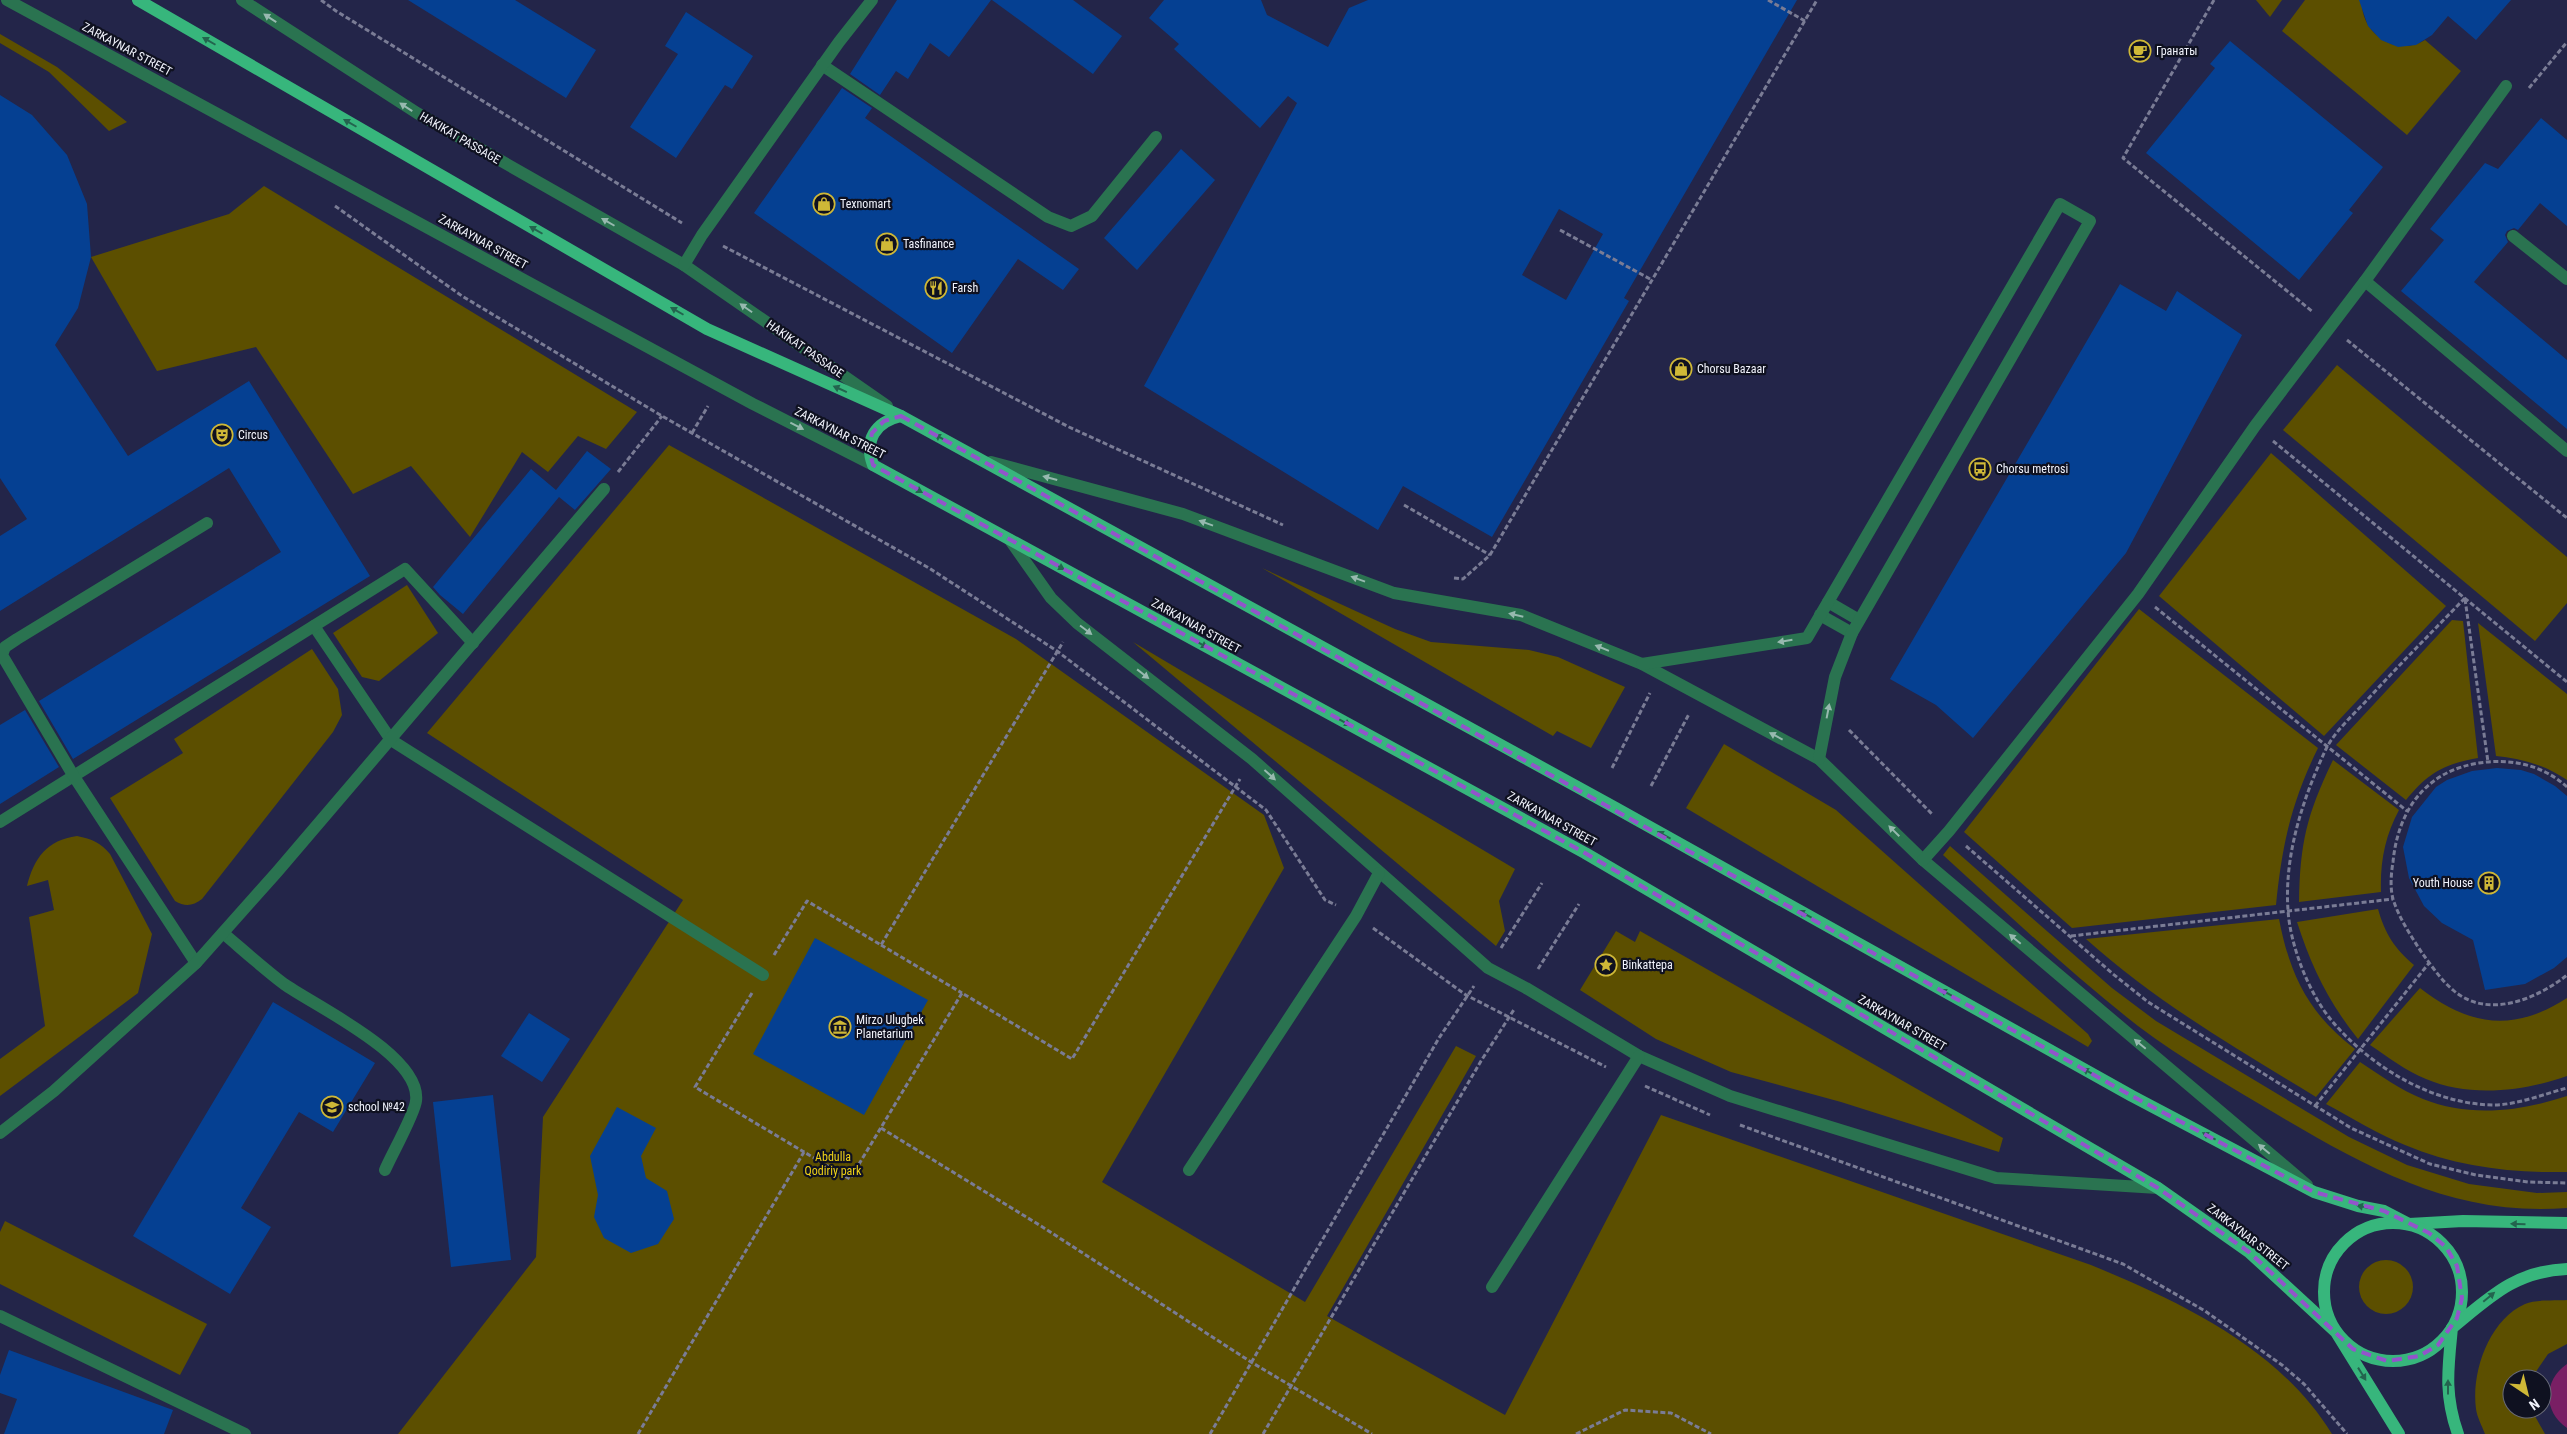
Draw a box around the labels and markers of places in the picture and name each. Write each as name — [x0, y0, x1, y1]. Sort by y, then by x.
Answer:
cafe icon: Гранаты — [2128, 39, 2152, 63]
place label: Гранаты — [2156, 44, 2197, 58]
shop icon: Texnomart — [812, 192, 836, 216]
place label: Texnomart — [840, 197, 891, 211]
shop icon: Tasfinance — [875, 232, 899, 256]
place label: Tasfinance — [903, 237, 955, 251]
restaurant icon: Farsh — [924, 276, 948, 300]
place label: Farsh — [952, 281, 978, 295]
shop icon: Chorsu Bazaar — [1669, 357, 1693, 381]
place label: Chorsu Bazaar — [1697, 362, 1766, 376]
theatre icon: Circus — [210, 423, 234, 447]
place label: Circus — [238, 428, 268, 442]
bus stop icon: Chorsu metrosi — [1968, 457, 1992, 481]
place label: Chorsu metrosi — [1996, 462, 2068, 476]
building icon: Youth House — [2477, 871, 2501, 895]
place label: Youth House — [2413, 876, 2473, 890]
place icon: Binkattepa — [1594, 953, 1618, 977]
place label: Binkattepa — [1622, 958, 1673, 972]
place label: Mirzo Ulugbek Planetarium — [856, 1013, 924, 1041]
museum icon: Mirzo Ulugbek Planetarium — [828, 1015, 852, 1039]
school or university icon: school №42 — [320, 1095, 344, 1119]
place label: school №42 — [348, 1100, 405, 1114]

